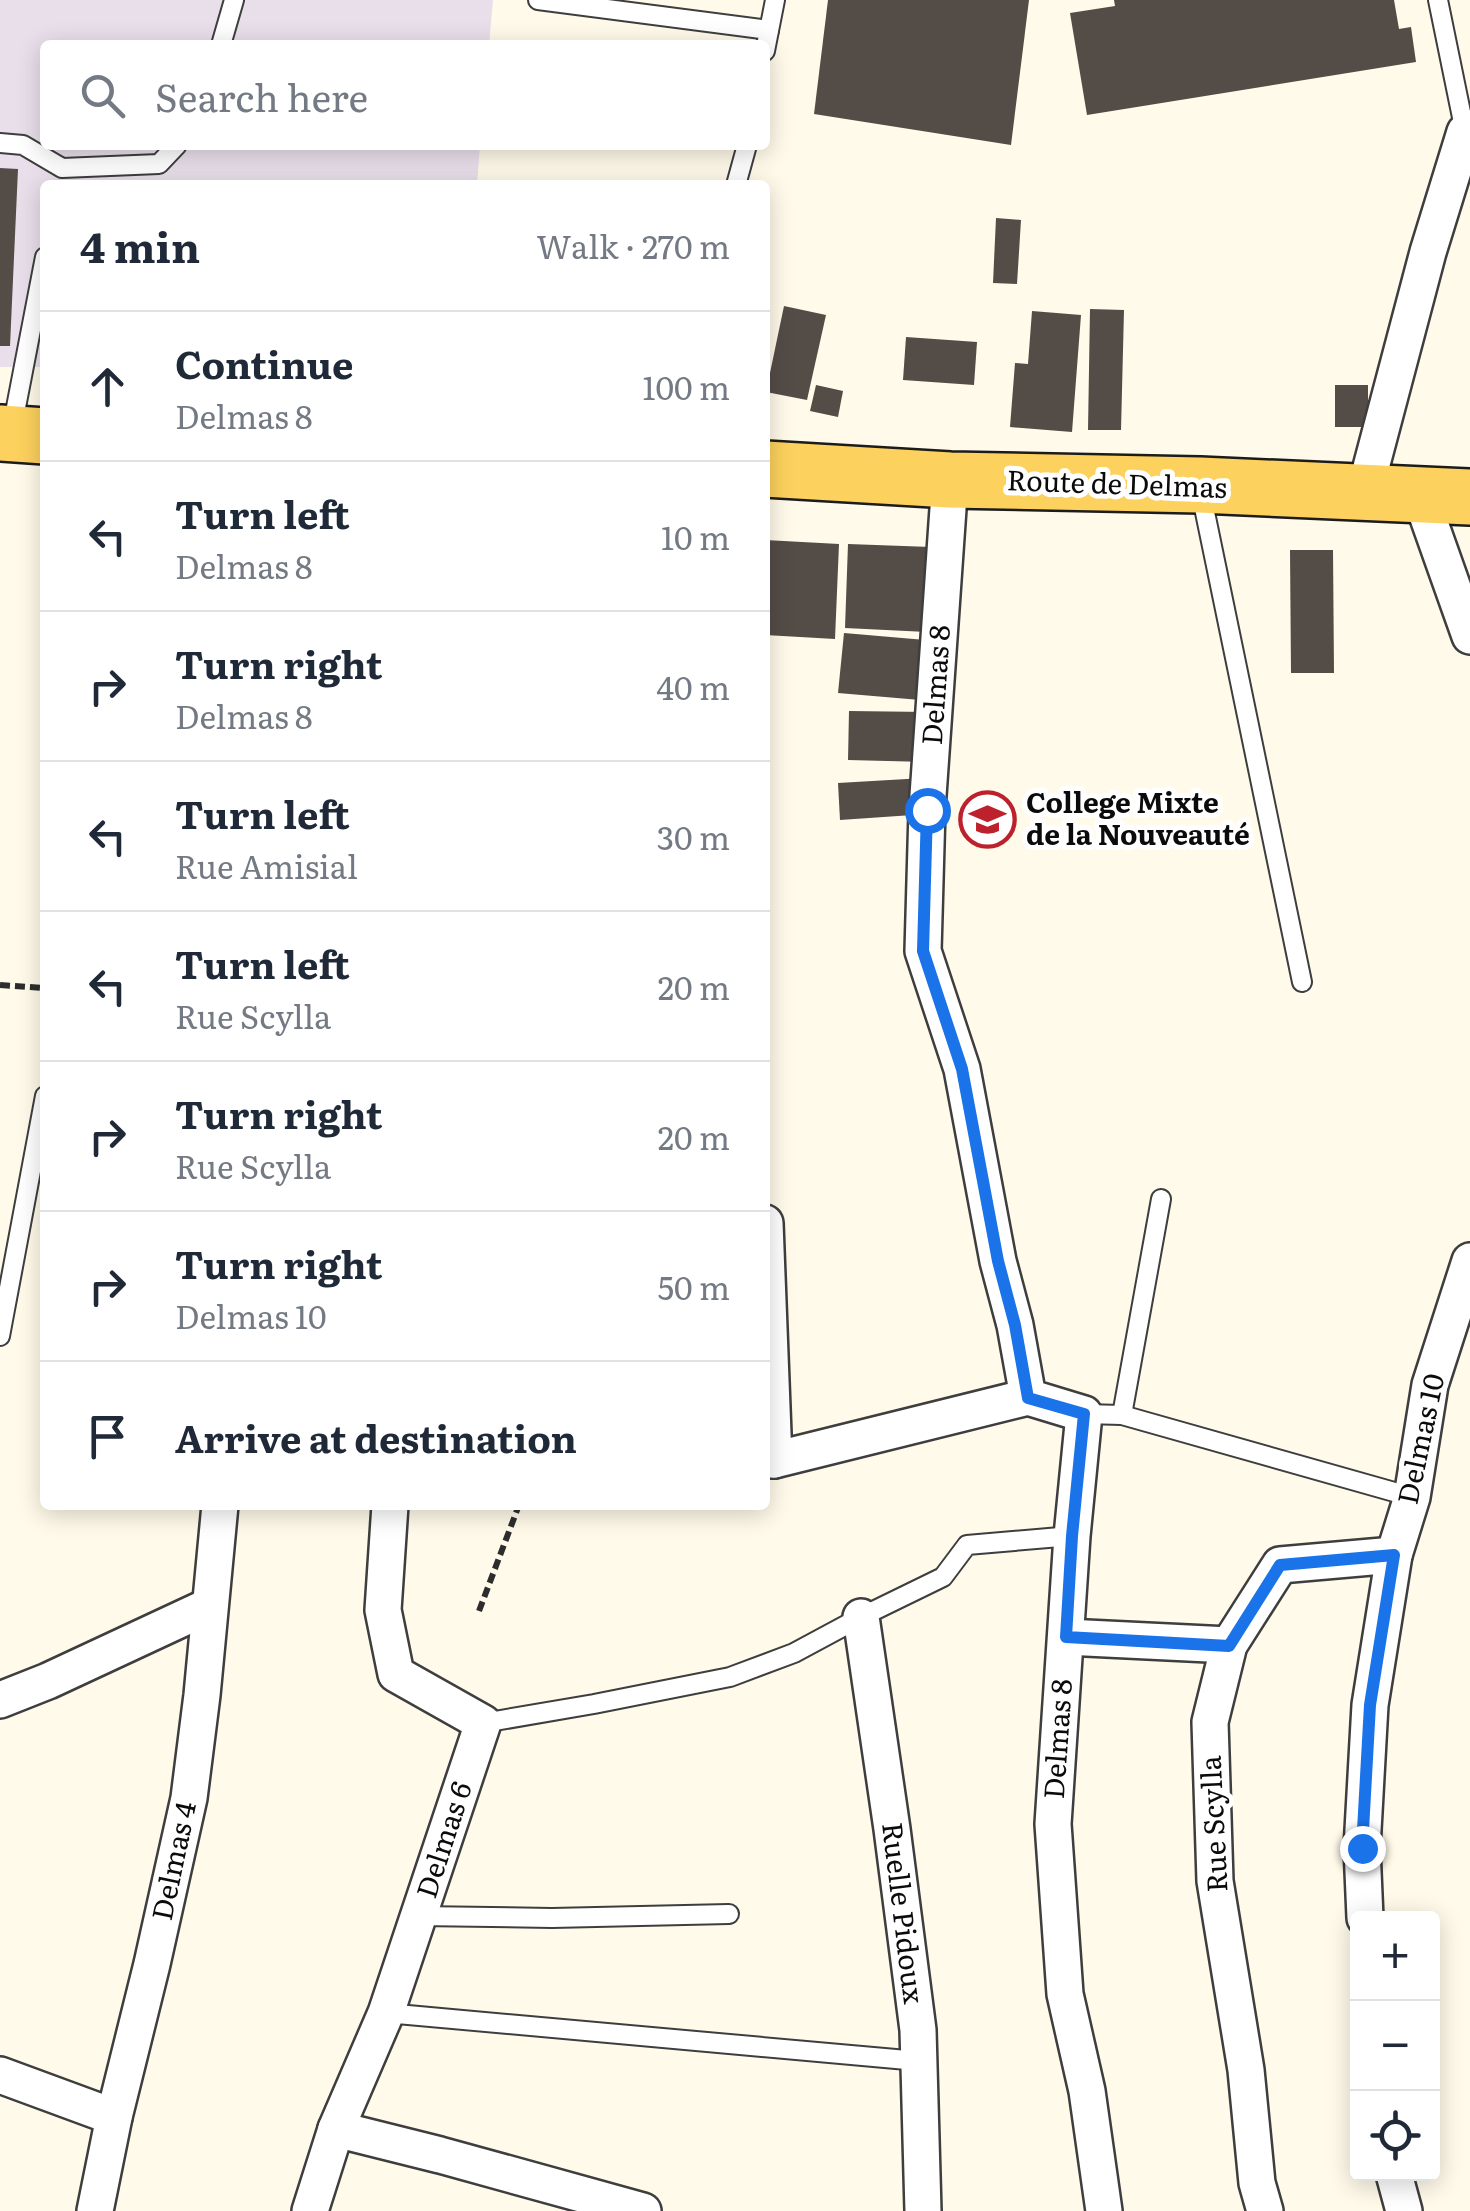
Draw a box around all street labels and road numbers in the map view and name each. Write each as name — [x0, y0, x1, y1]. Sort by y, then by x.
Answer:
street label: Route de Delmas — [1006, 457, 1228, 507]
street label: Delmas 8 — [909, 623, 959, 746]
street label: Delmas 10 — [1385, 1369, 1453, 1508]
street label: Delmas 8 — [1031, 1677, 1081, 1800]
street label: Rue Scylla — [1187, 1755, 1237, 1894]
street label: Delmas 6 — [404, 1776, 481, 1903]
street label: Delmas 4 — [139, 1797, 205, 1924]
street label: Ruelle Pidoux — [873, 1820, 937, 2006]

